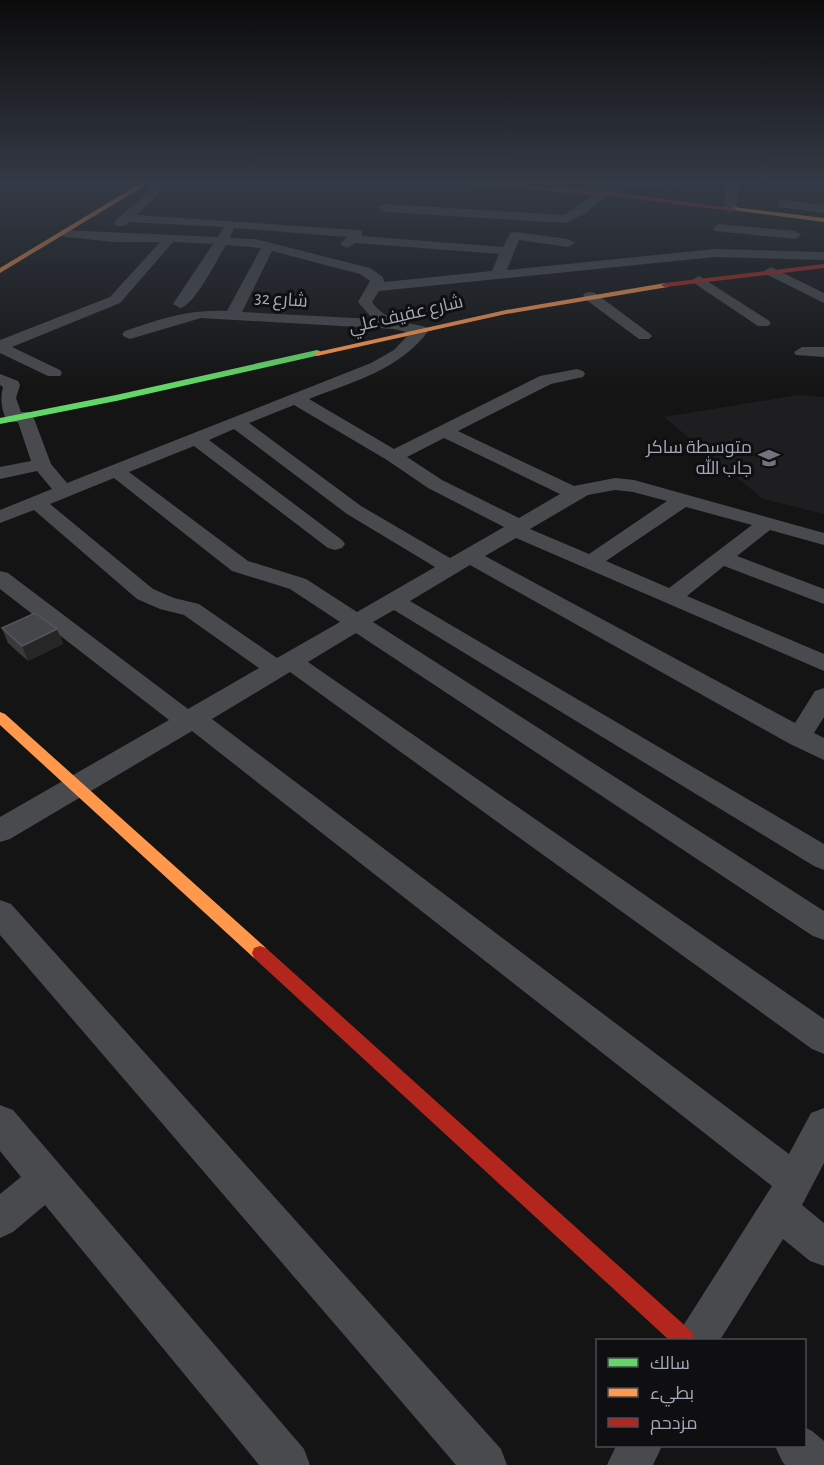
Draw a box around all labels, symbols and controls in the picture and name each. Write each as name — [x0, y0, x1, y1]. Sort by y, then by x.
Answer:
street label: شارع 32 — [254, 288, 308, 313]
street label: شارع عفيف علي — [347, 292, 466, 341]
place label: متوسطة ساكر جاب الله — [645, 439, 752, 478]
school or university icon: متوسطة ساكر جاب الله — [757, 446, 781, 470]
legend — [596, 1339, 806, 1447]
text: سالك — [650, 1355, 690, 1373]
text: بطيء — [650, 1385, 694, 1407]
text: مزدحم — [650, 1415, 698, 1435]

